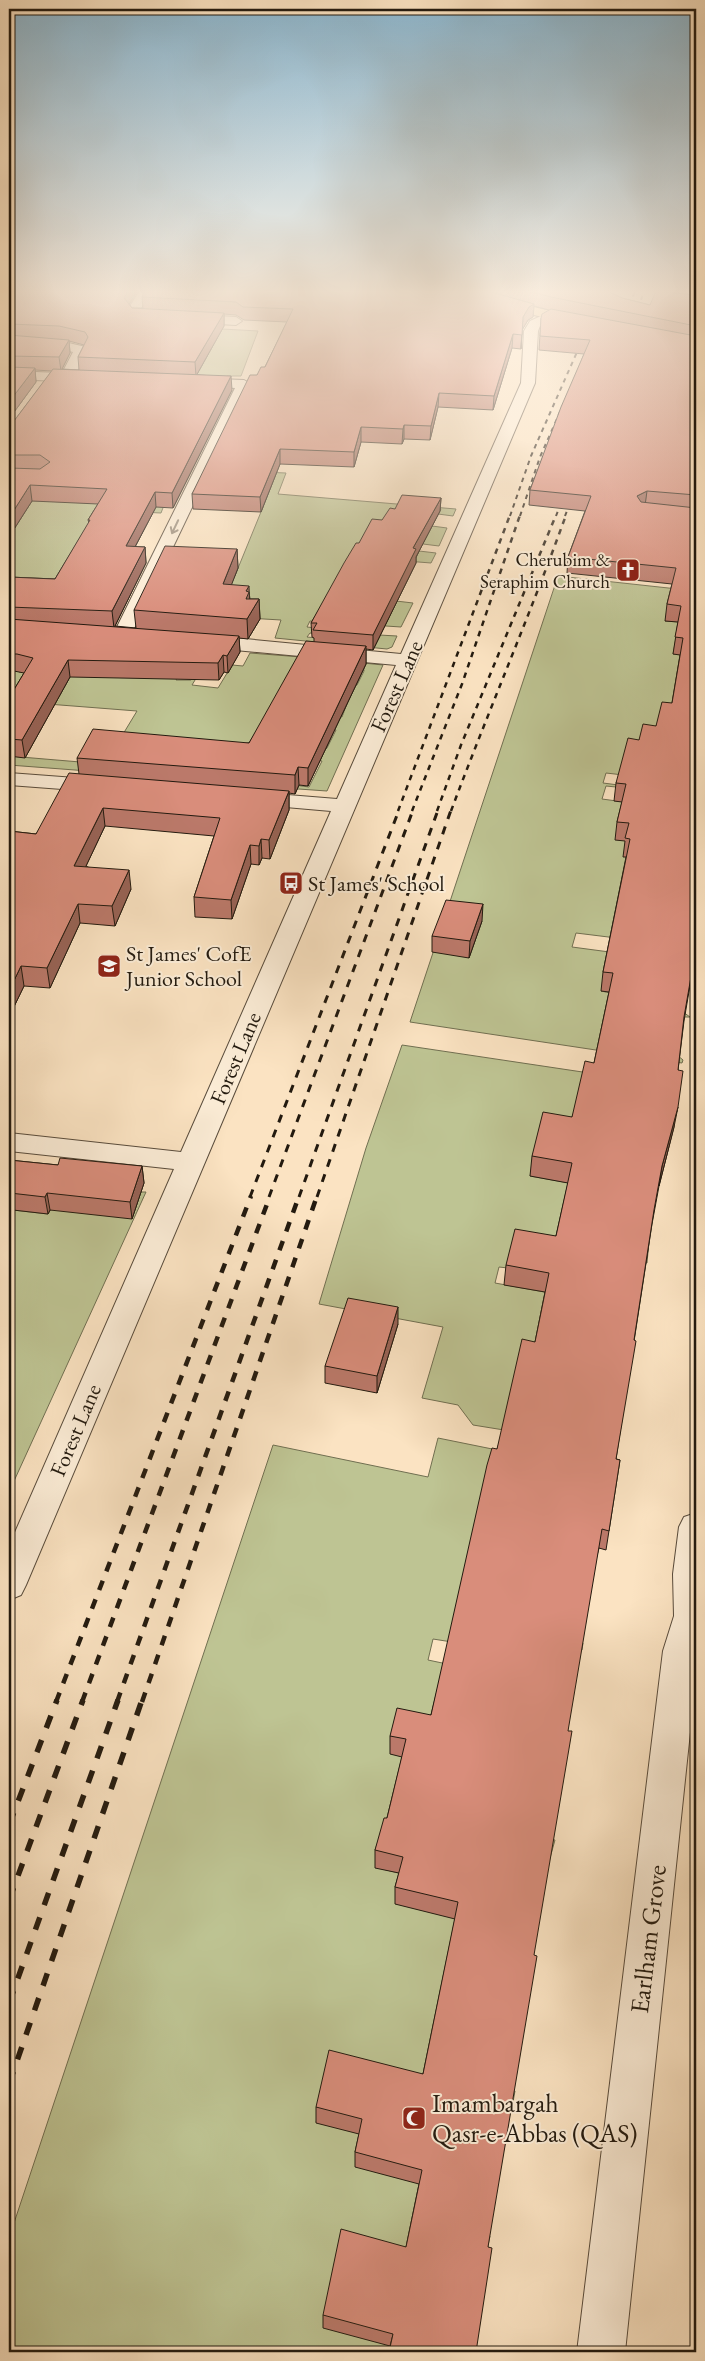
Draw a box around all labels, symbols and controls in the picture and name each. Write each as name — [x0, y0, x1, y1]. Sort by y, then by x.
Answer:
one-way arrow — [170, 519, 179, 534]
place label: Cherubim & Seraphim Church — [480, 547, 610, 594]
church icon: Cherubim & Seraphim Church — [615, 557, 641, 583]
street label: Forest Lane — [363, 635, 430, 737]
place label: St James' School — [308, 869, 445, 898]
bus stop icon: St James' School — [278, 870, 304, 896]
place label: St James' CofE Junior School — [124, 939, 251, 993]
school or university icon: St James' CofE Junior School — [96, 953, 122, 979]
street label: Forest Lane — [203, 1007, 268, 1109]
street label: Forest Lane — [43, 1379, 108, 1481]
street label: Earlham Grove — [622, 1863, 674, 2015]
place label: Imambargah Qasr-e-Abbas (QAS) — [432, 2086, 637, 2150]
mosque icon: Imambargah Qasr-e-Abbas (QAS) — [401, 2105, 427, 2131]

